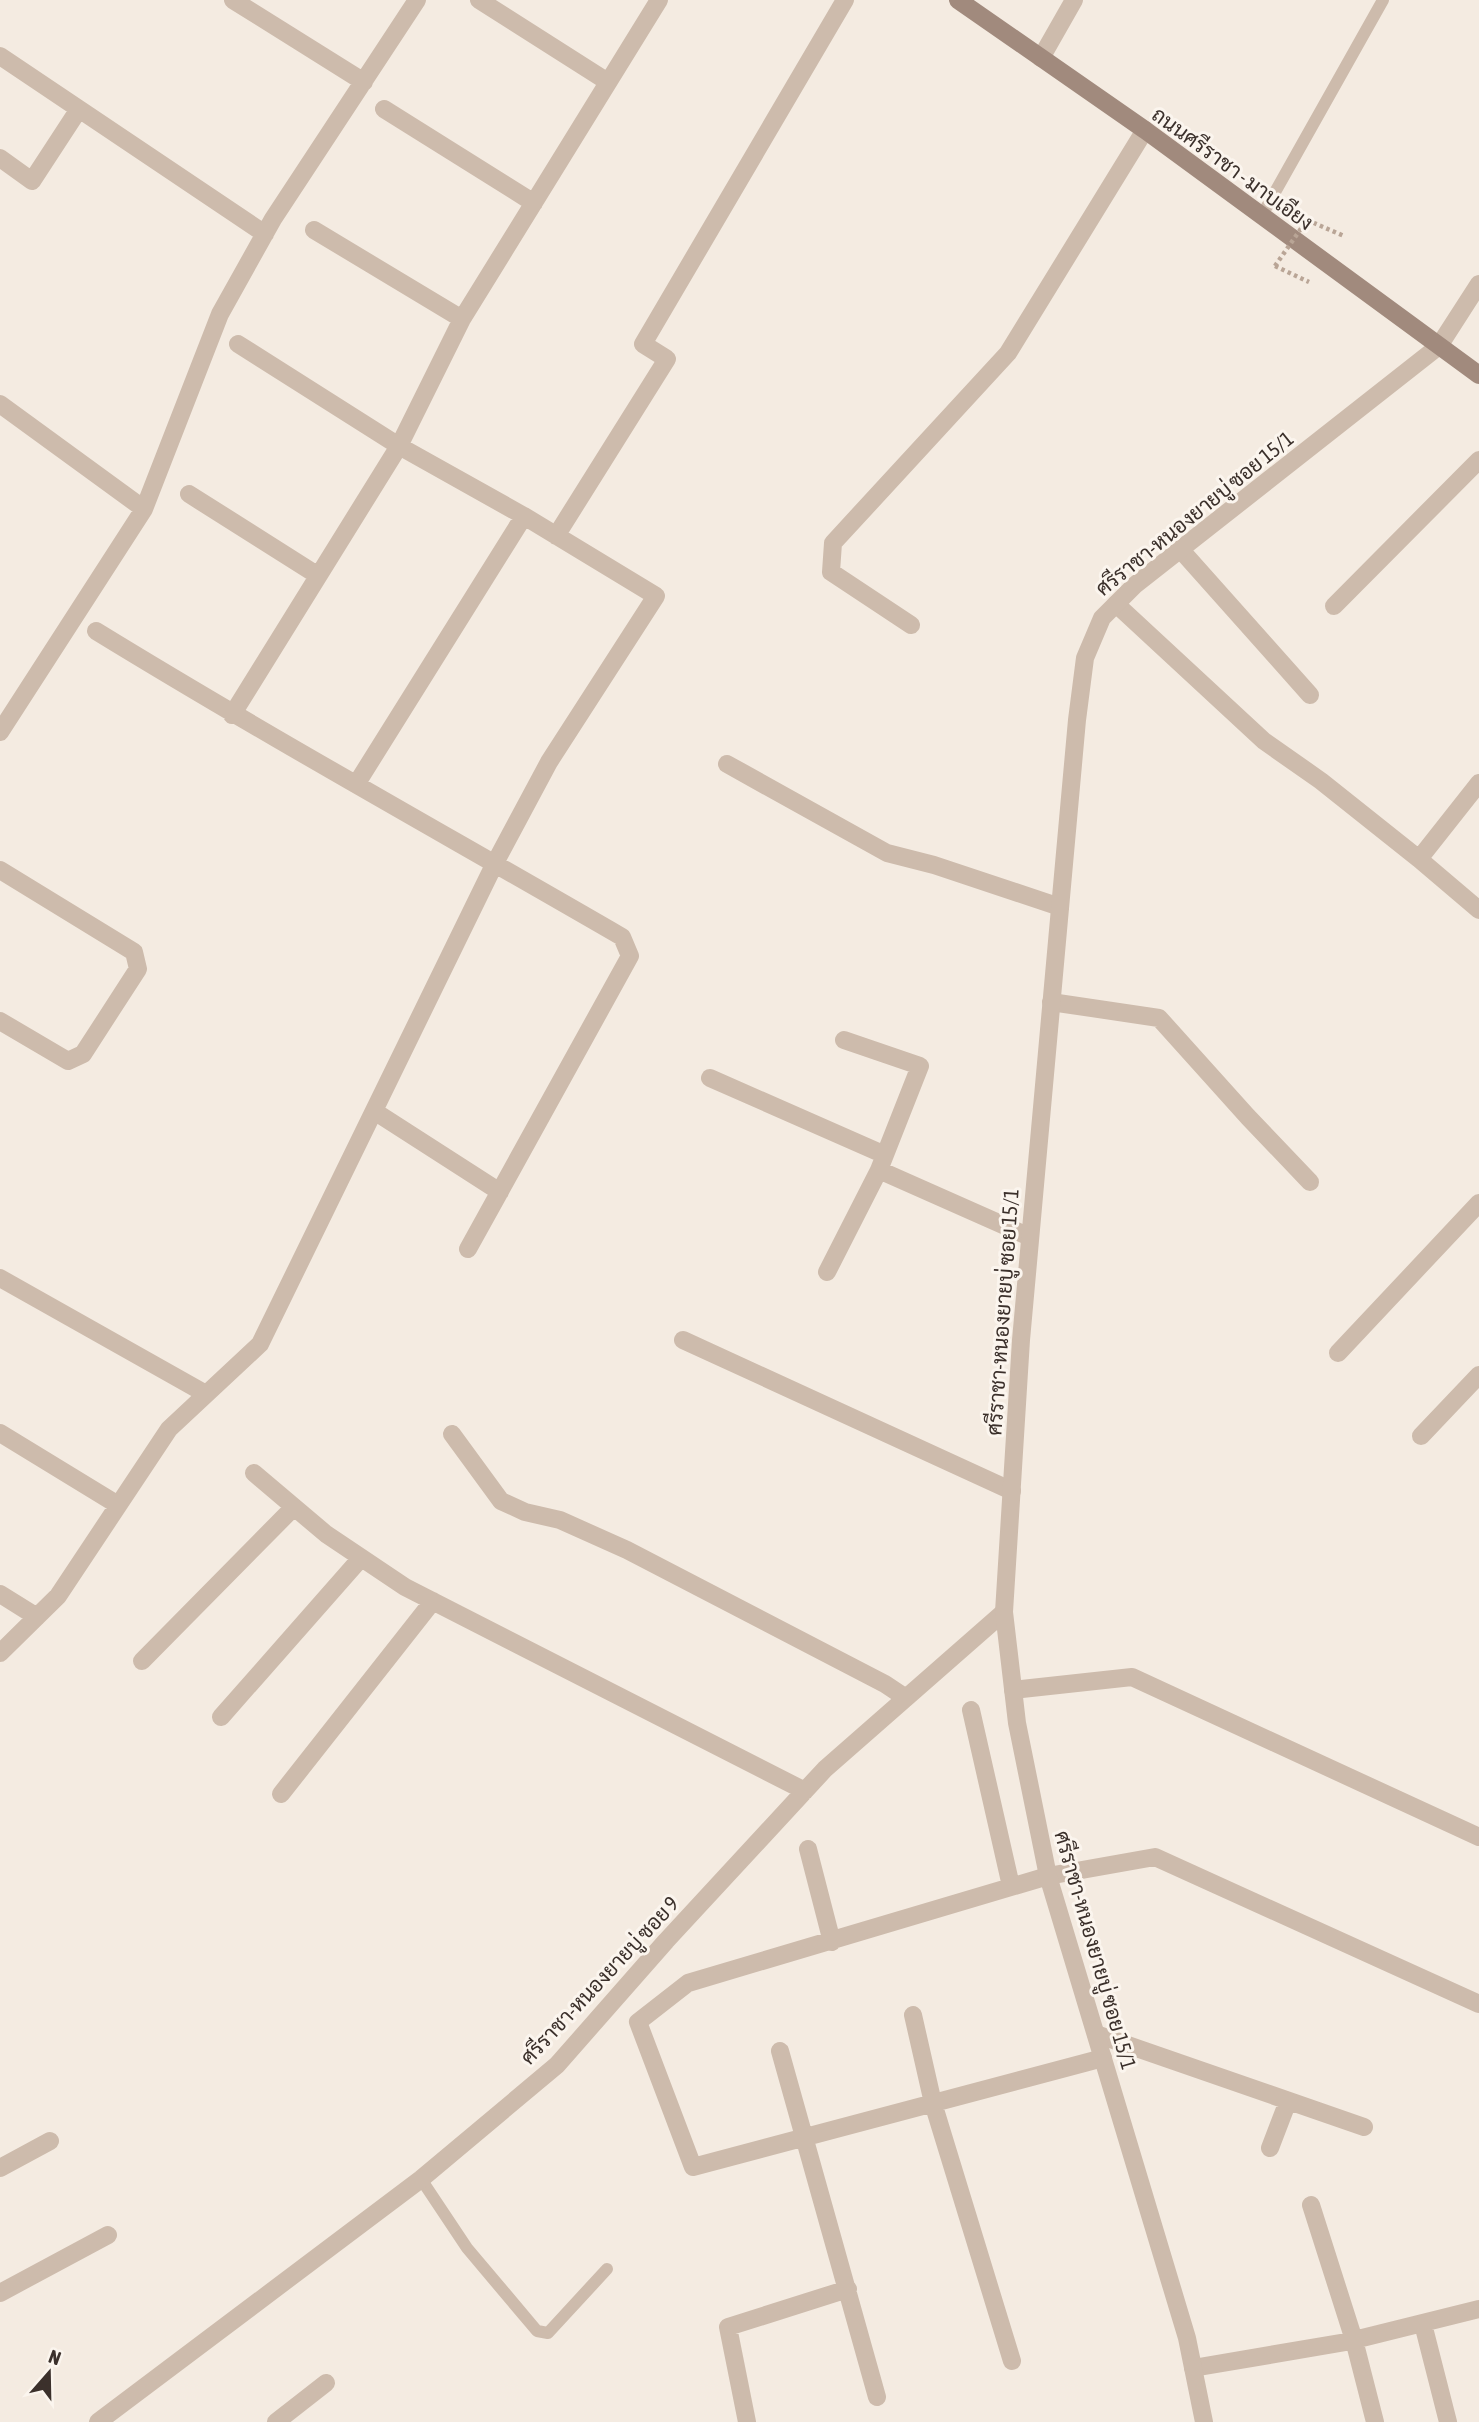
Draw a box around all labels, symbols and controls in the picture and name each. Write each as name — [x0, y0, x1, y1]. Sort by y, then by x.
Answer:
street label: ถนนศรีราชา - มาบเอียง — [1148, 102, 1318, 234]
street label: ศรีราชา-หนองยายบู่ ซอย 15/1 — [1090, 426, 1300, 603]
street label: ศรีราชา-หนองยายบู่ ซอย 15/1 — [981, 1188, 1027, 1437]
street label: ศรีราชา-หนองยายบู่ ซอย 15/1 — [1047, 1828, 1142, 2073]
street label: ศรีราชา-หนองยายบู่ ซอย 9 — [515, 1891, 686, 2072]
north arrow — [14, 2338, 84, 2408]
text: N — [46, 2345, 64, 2369]

